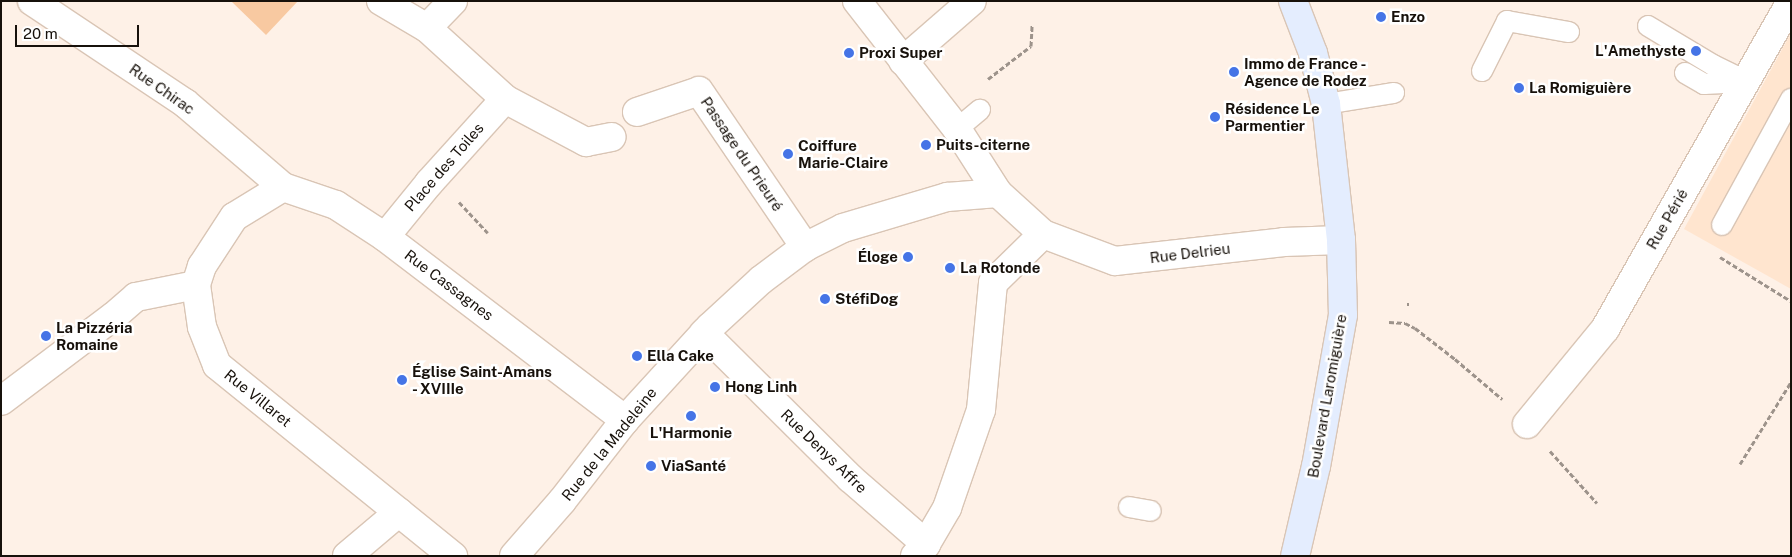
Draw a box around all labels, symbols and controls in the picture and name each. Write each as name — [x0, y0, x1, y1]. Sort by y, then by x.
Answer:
place label: Enzo — [1391, 8, 1425, 26]
marker: Enzo — [1375, 11, 1387, 23]
scale bar — [18, 15, 141, 47]
text: 20 m — [23, 25, 58, 42]
place label: L'Amethyste — [1595, 42, 1686, 60]
place label: Proxi Super — [859, 44, 942, 62]
marker: L'Amethyste — [1690, 45, 1702, 57]
marker: Proxi Super — [843, 47, 855, 59]
place label: Immo de France - Agence de Rodez — [1244, 54, 1367, 89]
street label: Rue Chirac — [126, 60, 198, 118]
marker: Immo de France - Agence de Rodez — [1228, 66, 1240, 78]
place label: La Romiguière — [1529, 79, 1631, 97]
marker: La Romiguière — [1513, 82, 1525, 94]
street label: Passage du Prieuré — [697, 93, 787, 215]
place label: Résidence Le Parmentier — [1225, 99, 1320, 134]
marker: Résidence Le Parmentier — [1209, 111, 1221, 123]
street label: Place des Toiles — [401, 119, 487, 215]
place label: Coiffure Marie-Claire — [798, 136, 888, 171]
place label: Puits-citerne — [936, 136, 1030, 154]
marker: Puits-citerne — [920, 139, 932, 151]
marker: Coiffure Marie-Claire — [782, 148, 794, 160]
street label: Rue Périé — [1642, 186, 1692, 252]
street label: Rue Delrieu — [1149, 239, 1231, 267]
street label: Rue Cassagnes — [401, 246, 497, 324]
place label: Éloge — [858, 248, 898, 266]
marker: Éloge — [902, 251, 914, 263]
place label: La Rotonde — [960, 259, 1040, 277]
marker: La Rotonde — [944, 262, 956, 274]
place label: StéfiDog — [835, 290, 898, 308]
marker: StéfiDog — [819, 293, 831, 305]
street label: Boulevard Laromiguière — [1304, 313, 1350, 479]
place label: La Pizzéria Romaine — [56, 318, 133, 353]
marker: La Pizzéria Romaine — [40, 330, 52, 342]
place label: Ella Cake — [647, 347, 714, 365]
marker: Ella Cake — [631, 350, 643, 362]
place label: Église Saint-Amans - XVIIIe — [412, 362, 552, 397]
street label: Rue Villaret — [221, 365, 295, 431]
marker: Église Saint-Amans - XVIIIe — [396, 374, 408, 386]
place label: Hong Linh — [725, 378, 797, 396]
marker: Hong Linh — [709, 381, 721, 393]
street label: Rue de la Madeleine — [558, 384, 660, 504]
street label: Rue Denys Affre — [777, 405, 871, 497]
marker: L'Harmonie — [685, 410, 697, 422]
place label: L'Harmonie — [650, 424, 732, 442]
place label: ViaSanté — [661, 457, 726, 475]
marker: ViaSanté — [645, 460, 657, 472]

